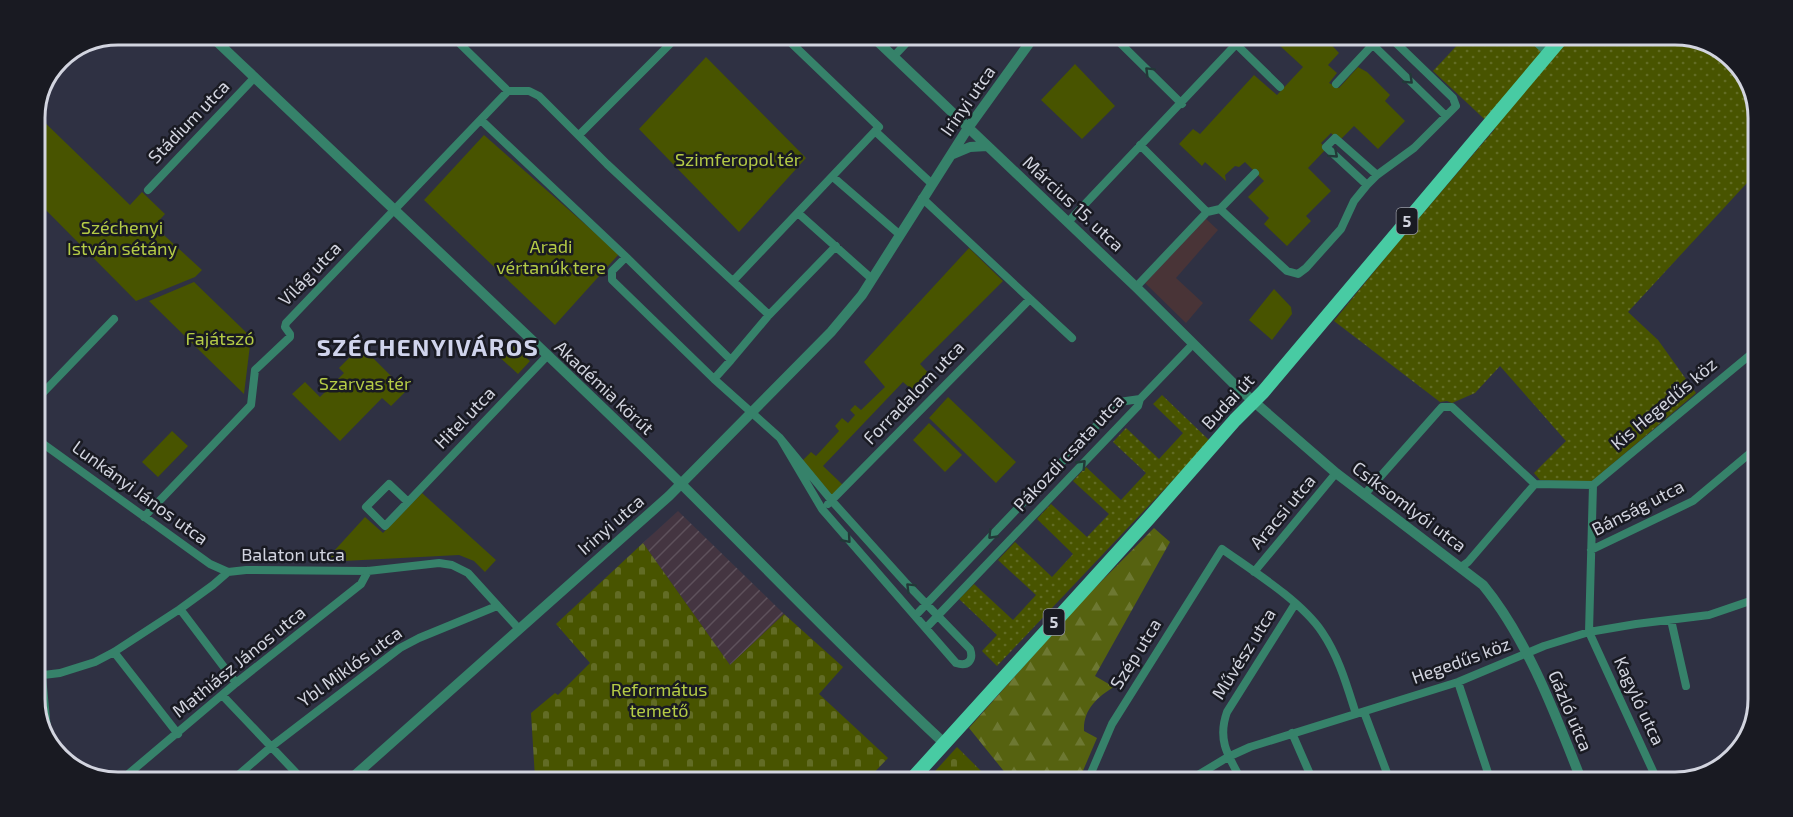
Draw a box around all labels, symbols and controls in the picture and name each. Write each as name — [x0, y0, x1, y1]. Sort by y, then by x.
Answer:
street label: Irinyi utca — [935, 61, 999, 140]
one-way arrow — [1145, 68, 1156, 79]
one-way arrow — [1402, 73, 1413, 84]
street label: Stádium utca — [143, 75, 233, 168]
one-way arrow — [1327, 147, 1337, 158]
park label: Szimferopol tér — [675, 148, 801, 170]
street label: Március 15. utca — [1019, 151, 1129, 256]
road number: 5 — [1396, 208, 1418, 234]
park label: Széchenyi István sétány — [67, 216, 177, 259]
park label: Aradi vértanúk tere — [496, 235, 606, 278]
street label: Világ utca — [273, 237, 345, 310]
park label: Fajátszó — [186, 327, 254, 349]
district label: SZÉCHENYIVÁROS — [317, 332, 539, 361]
street label: Akadémia körút — [550, 336, 659, 439]
street label: Forradalom utca — [858, 336, 968, 449]
street label: Kis Hegedűs köz — [1606, 353, 1721, 454]
street label: Budai út — [1196, 369, 1258, 433]
park label: Szarvas tér — [319, 372, 411, 394]
street label: Hitel utca — [429, 382, 499, 453]
street label: Pákozdi csata utca — [1008, 389, 1128, 515]
street label: Lunkányi János utca — [68, 435, 213, 549]
street label: Csíksomlyói utca — [1348, 456, 1471, 556]
one-way arrow — [1075, 461, 1086, 472]
street label: Aracsi utca — [1245, 470, 1320, 553]
street label: Bánság utca — [1588, 475, 1687, 540]
street label: Irinyi utca — [573, 489, 648, 559]
one-way arrow — [988, 528, 999, 539]
one-way arrow — [840, 532, 851, 543]
street label: Balaton utca — [241, 543, 345, 565]
one-way arrow — [907, 583, 917, 594]
street label: Mathiász János utca — [167, 601, 309, 722]
street label: Művész utca — [1206, 604, 1280, 703]
road number: 5 — [1044, 609, 1064, 635]
street label: Szép utca — [1105, 614, 1165, 693]
street label: Ybl Miklós utca — [293, 621, 406, 711]
street label: Hegedűs köz — [1408, 632, 1513, 688]
street label: Kagyló utca — [1610, 653, 1670, 748]
street label: Gázló utca — [1544, 667, 1598, 754]
park label: Református temető — [611, 678, 707, 721]

